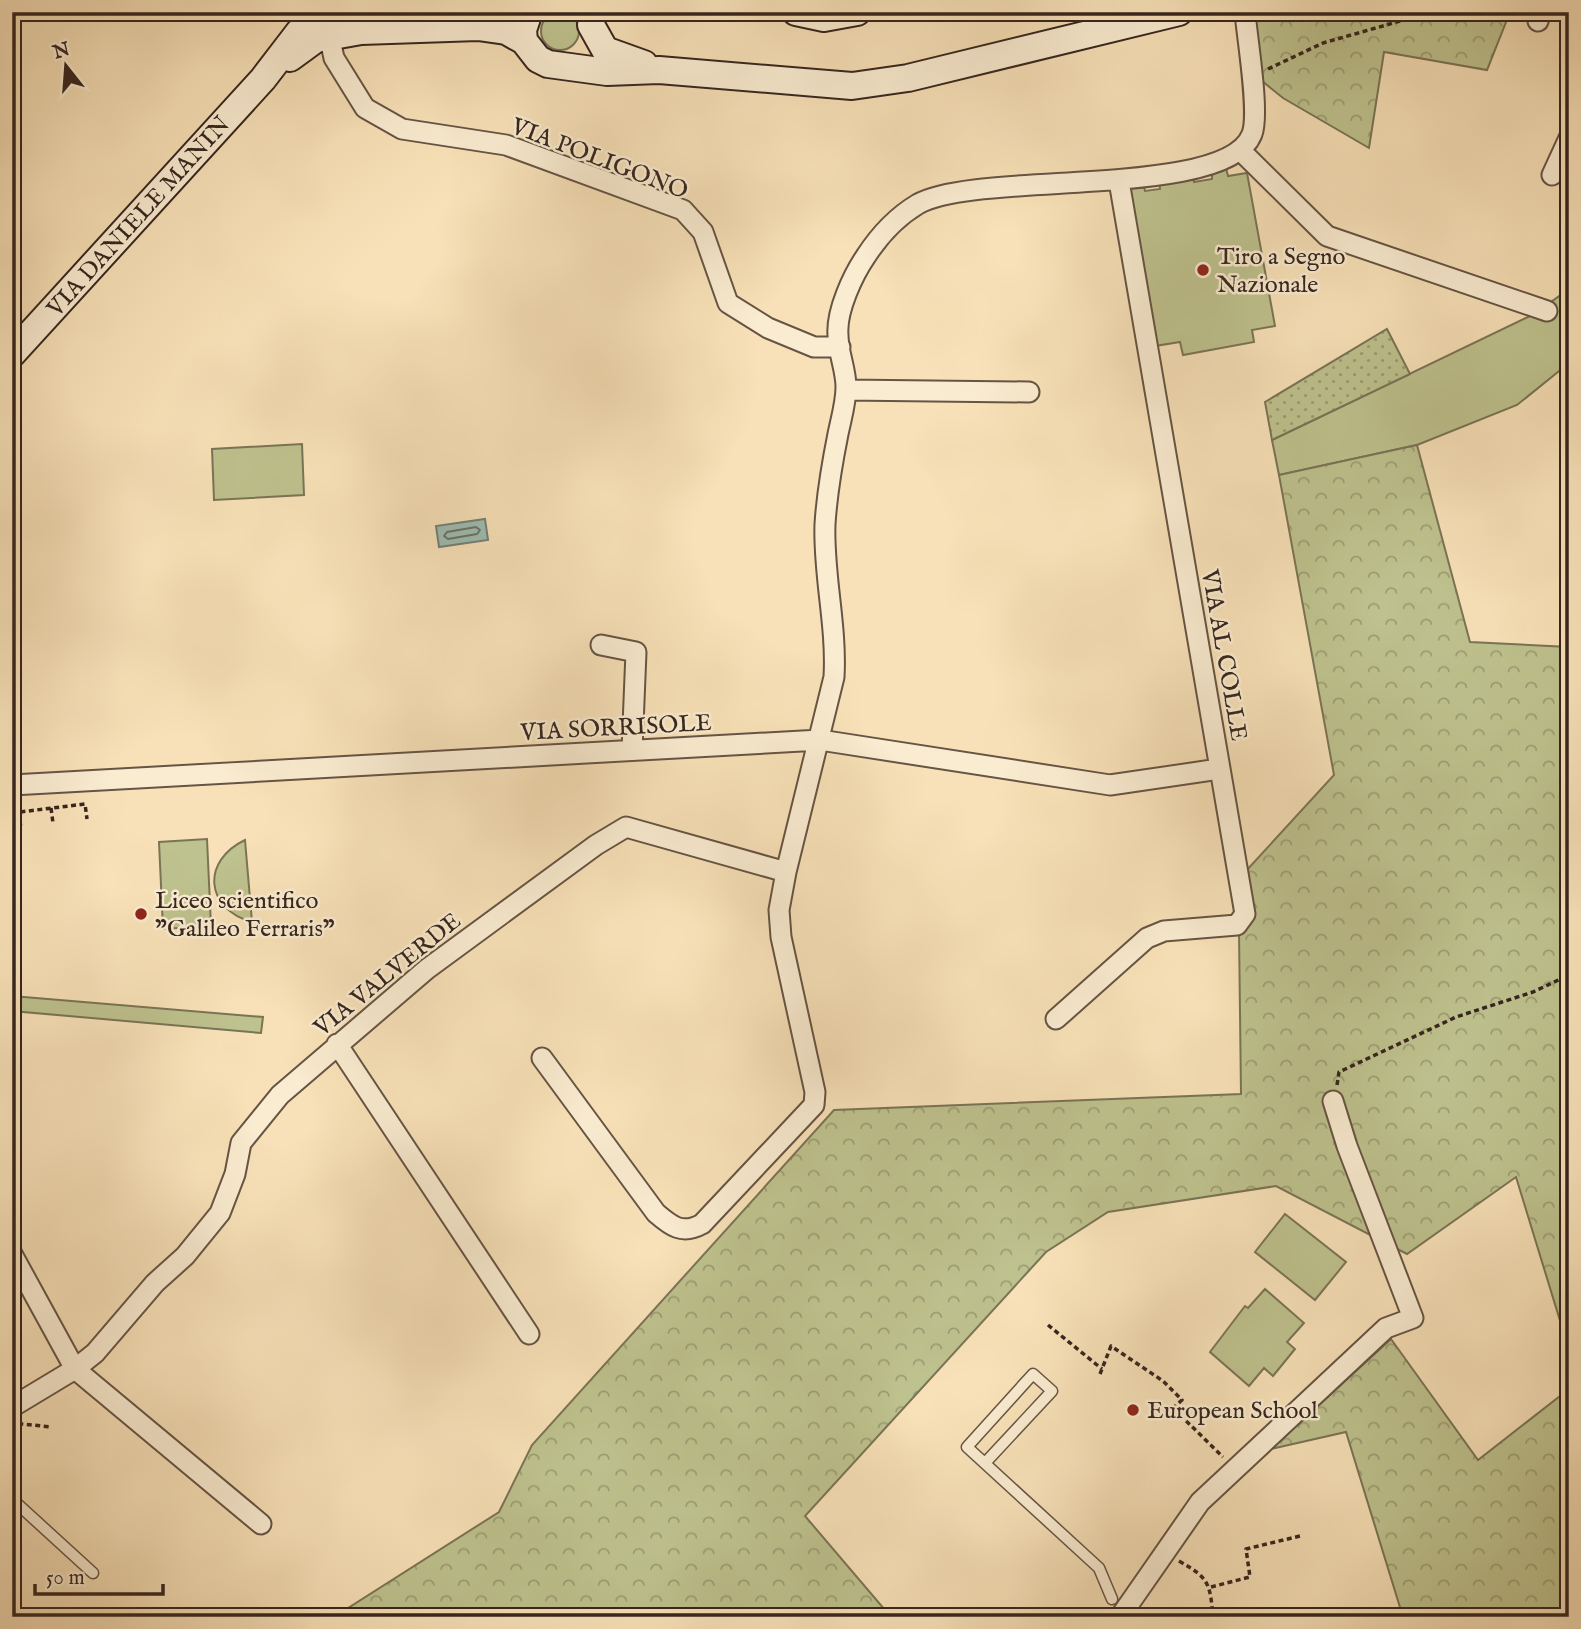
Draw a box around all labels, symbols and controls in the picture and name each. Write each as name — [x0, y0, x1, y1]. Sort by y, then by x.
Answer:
north arrow — [32, 32, 102, 102]
text: N — [49, 38, 74, 66]
street label: VIA DANIELE MANIN — [40, 110, 238, 325]
street label: VIA POLIGONO — [506, 111, 692, 207]
place label: Tiro a Segno Nazionale — [1217, 242, 1346, 301]
marker: Tiro a Segno Nazionale — [1195, 262, 1211, 278]
street label: VIA AL COLLE — [1193, 566, 1254, 743]
street label: VIA SORRISOLE — [519, 708, 713, 749]
place label: Liceo scientifico "Galileo Ferraris" — [155, 886, 335, 945]
marker: Liceo scientifico "Galileo Ferraris" — [133, 906, 149, 922]
street label: VIA VALVERDE — [307, 906, 468, 1045]
place label: European School — [1147, 1396, 1318, 1427]
marker: European School — [1125, 1402, 1141, 1418]
scale bar — [35, 1552, 163, 1596]
text: 50 m — [46, 1565, 85, 1592]

